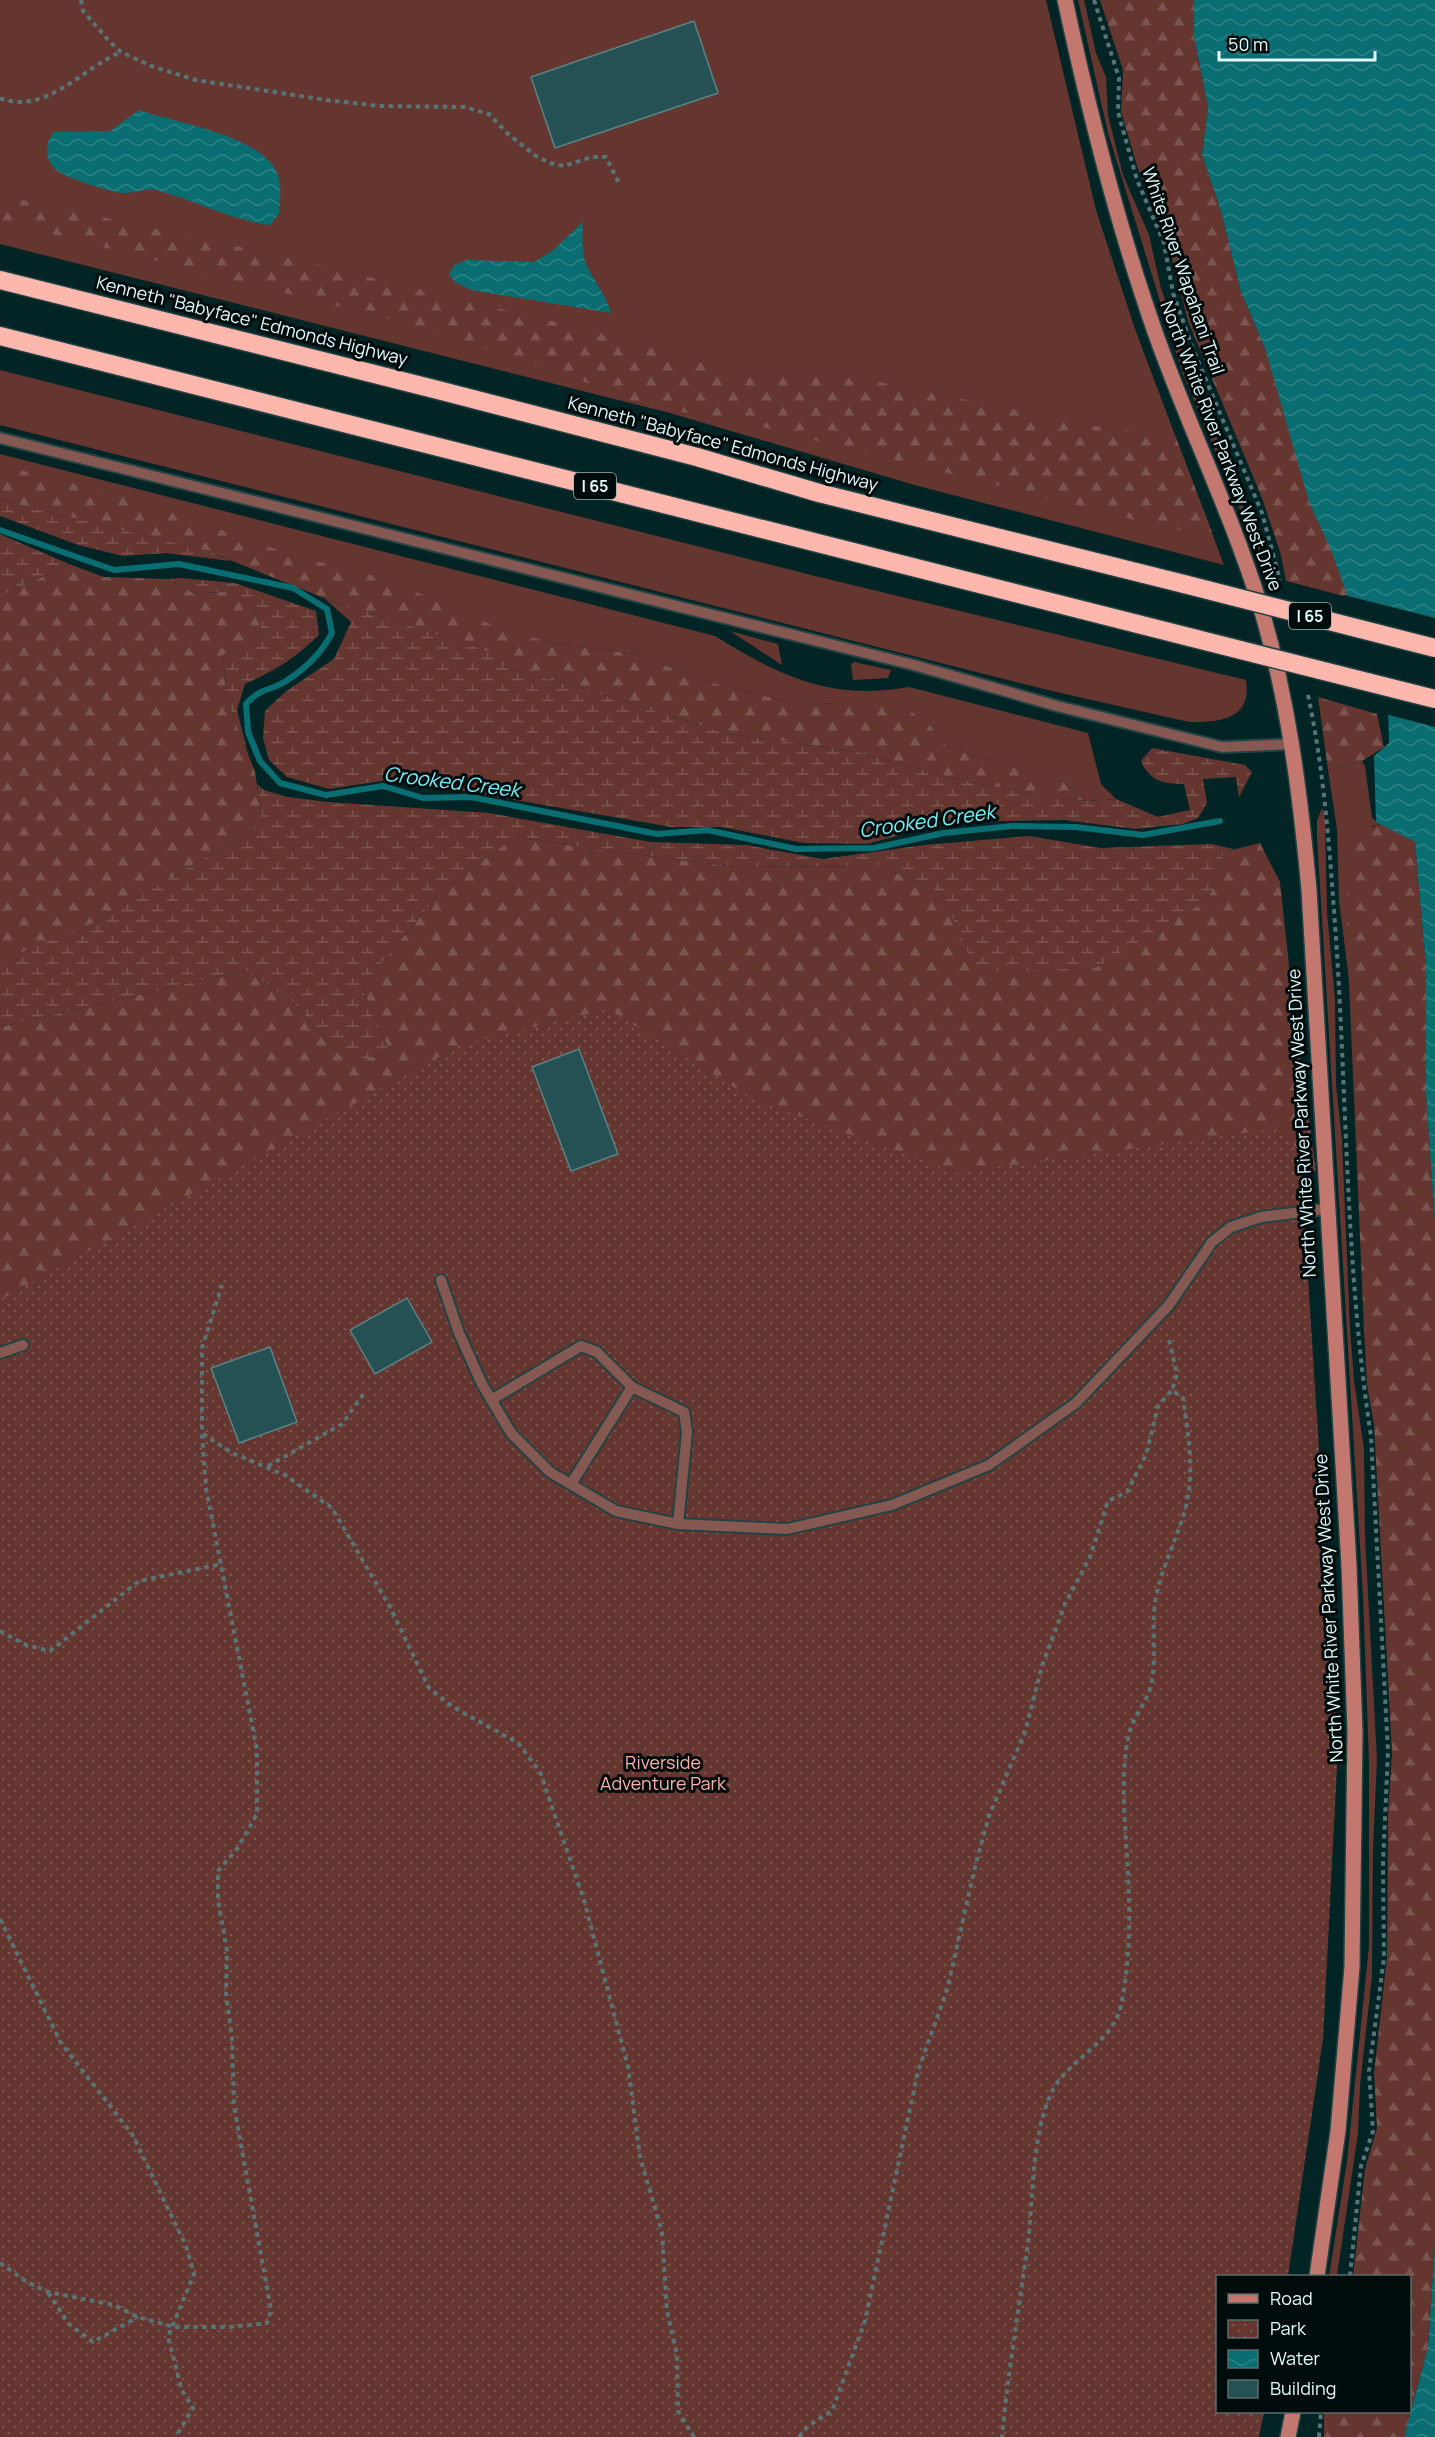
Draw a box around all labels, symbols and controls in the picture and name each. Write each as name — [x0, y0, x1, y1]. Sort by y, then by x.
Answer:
scale bar — [1219, 24, 1375, 62]
text: 50 m — [1228, 32, 1268, 56]
street label: White River Wapahani Trail — [1137, 164, 1231, 378]
street label: Kenneth "Babyface" Edmonds Highway — [94, 270, 411, 371]
street label: North White River Parkway West Drive — [1155, 297, 1288, 594]
street label: Kenneth "Babyface" Edmonds Highway — [565, 390, 882, 496]
road number: I 65 — [574, 473, 616, 499]
road number: I 65 — [1289, 603, 1331, 629]
water label: Crooked Creek — [382, 760, 525, 804]
water label: Crooked Creek — [857, 797, 1000, 843]
street label: North White River Parkway West Drive — [1281, 968, 1321, 1278]
street label: North White River Parkway West Drive — [1308, 1453, 1348, 1763]
park label: Riverside Adventure Park — [600, 1750, 727, 1795]
legend — [1216, 2275, 1411, 2413]
text: Road — [1270, 2286, 1313, 2310]
text: Park — [1270, 2316, 1307, 2340]
text: Water — [1270, 2346, 1320, 2370]
text: Building — [1270, 2376, 1336, 2400]

